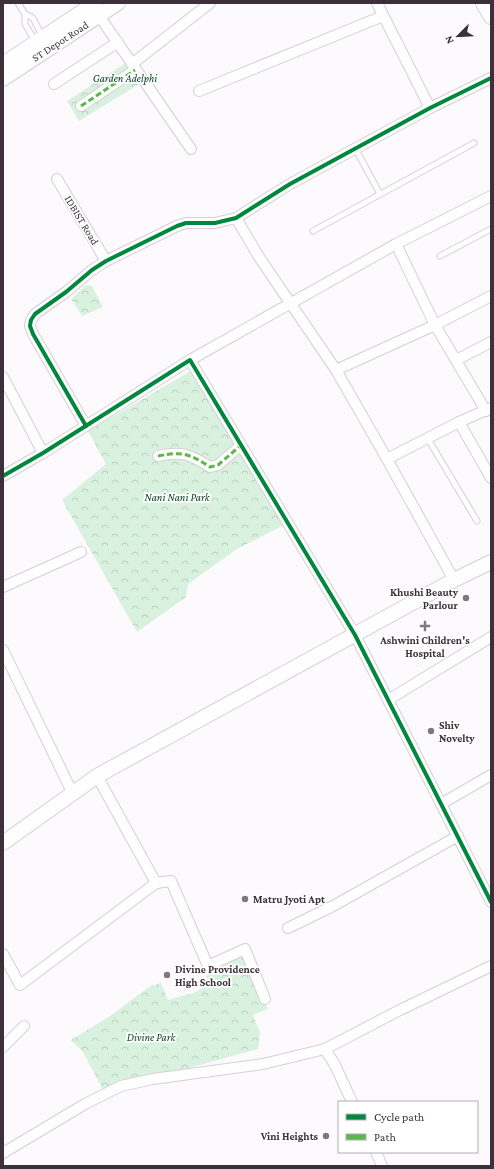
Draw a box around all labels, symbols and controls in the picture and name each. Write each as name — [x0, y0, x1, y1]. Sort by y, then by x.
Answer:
north arrow — [438, 16, 478, 56]
street label: ST Depot Road — [30, 18, 91, 64]
text: N — [442, 34, 456, 46]
park label: Garden Adelphi — [93, 72, 157, 85]
street label: IDBIST Road — [63, 193, 102, 247]
park label: Nani Nani Park — [145, 491, 211, 503]
place label: Khushi Beauty Parlour — [390, 586, 459, 611]
marker: Khushi Beauty Parlour — [461, 593, 471, 603]
marker: Ashwini Children's Hospital — [419, 620, 431, 632]
place label: Ashwini Children's Hospital — [379, 634, 470, 659]
place label: Shiv Novelty — [439, 719, 475, 744]
marker: Shiv Novelty — [426, 726, 436, 736]
place label: Matru Jyoti Apt — [253, 893, 325, 905]
marker: Matru Jyoti Apt — [240, 894, 250, 904]
place label: Divine Providence High School — [175, 963, 260, 988]
marker: Divine Providence High School — [162, 970, 172, 980]
park label: Divine Park — [127, 1031, 177, 1043]
legend — [338, 1101, 478, 1153]
text: Cycle path — [374, 1110, 425, 1124]
place label: Vini Heights — [260, 1130, 319, 1142]
text: Path — [374, 1130, 396, 1144]
marker: Vini Heights — [321, 1131, 331, 1141]

